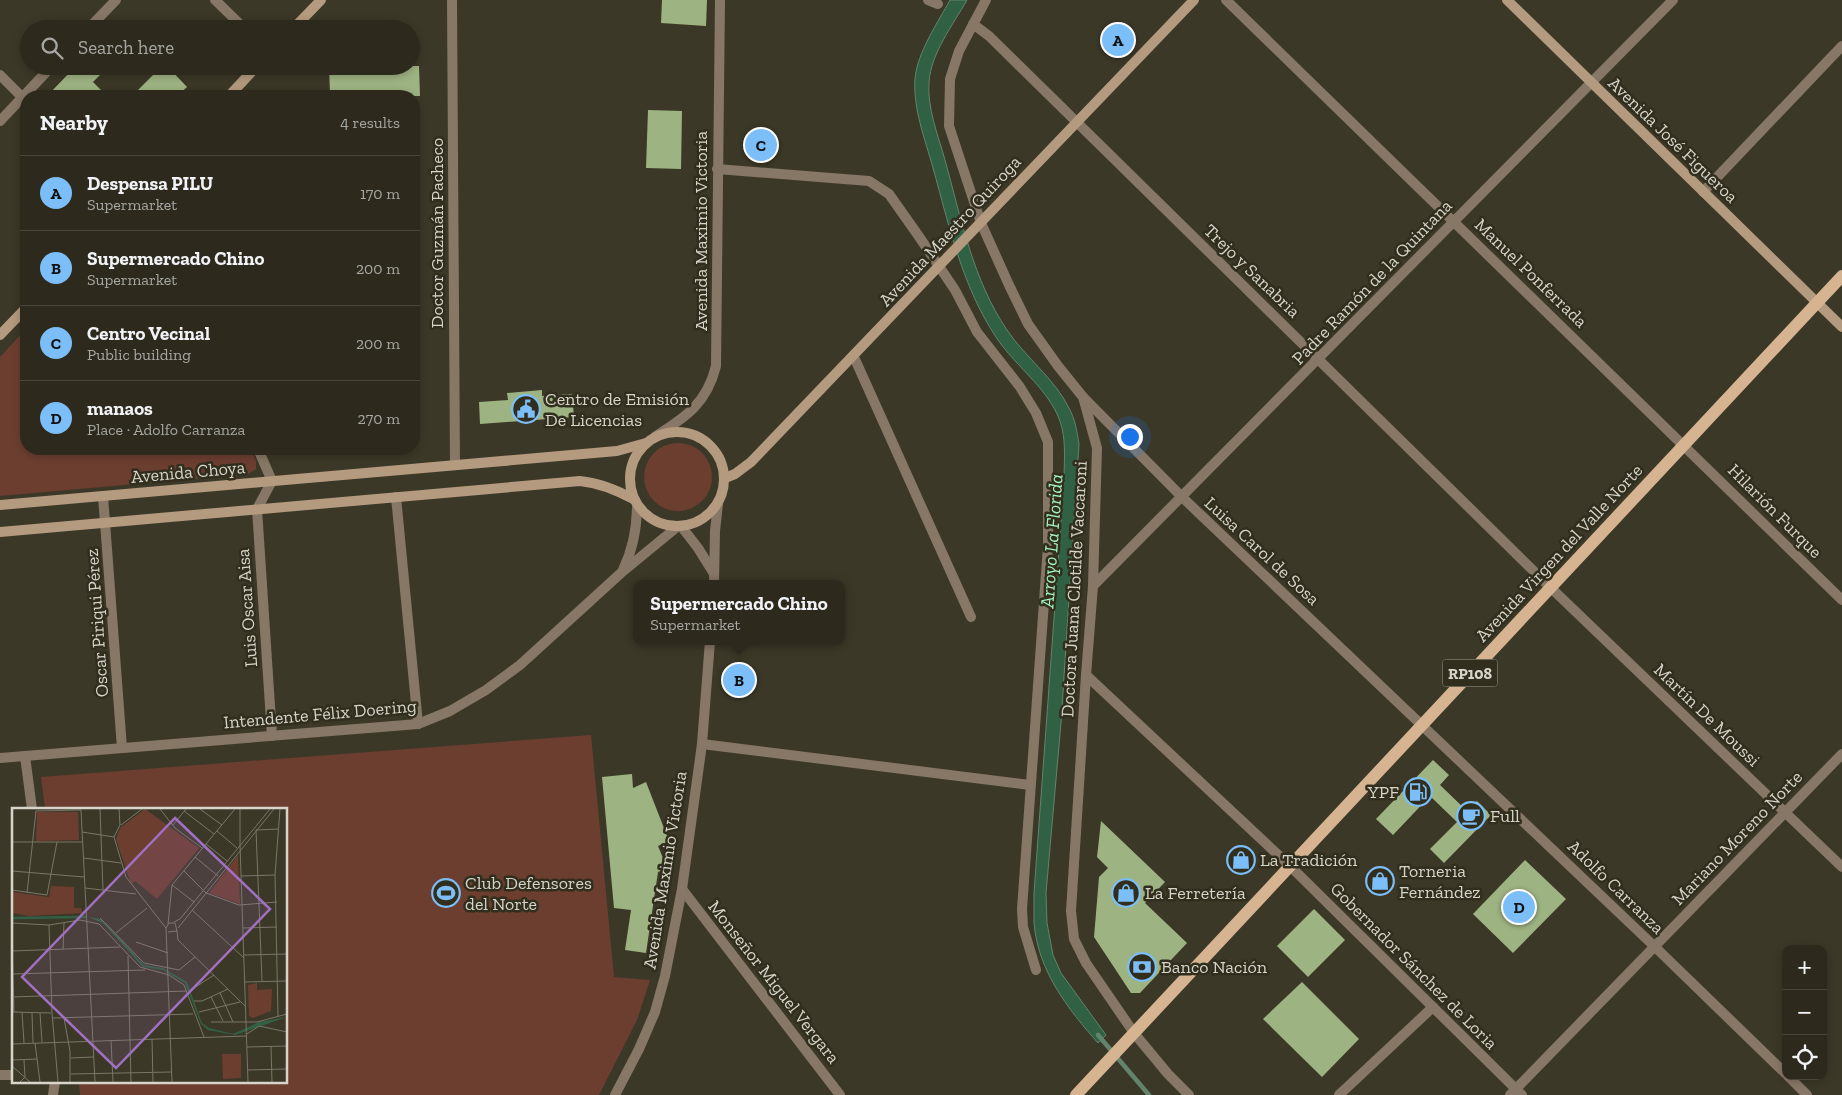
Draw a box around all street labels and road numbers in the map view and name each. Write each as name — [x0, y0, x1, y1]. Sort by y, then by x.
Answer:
street label: Avenida José Figueroa — [1603, 72, 1743, 208]
street label: Avenida Maximio Victoria — [690, 131, 712, 331]
street label: Doctor Guzmán Pacheco — [426, 138, 448, 328]
street label: Avenida Maestro Quiroga — [874, 151, 1026, 311]
street label: Padre Ramón de la Quintana — [1287, 195, 1457, 369]
street label: Manuel Ponferrada — [1470, 214, 1592, 333]
street label: Trejo y Sanabria — [1199, 220, 1305, 323]
street label: Avenida Choya — [130, 456, 246, 488]
street label: Hilarión Furque — [1723, 459, 1827, 563]
street label: Doctora Juana Clotilde Vaccaroni — [1056, 460, 1092, 718]
street label: Avenida Virgen del Valle Norte — [1471, 460, 1647, 646]
street label: Luisa Carol de Sosa — [1200, 492, 1324, 610]
street label: Oscar Piriqui Pérez — [81, 548, 113, 698]
street label: Luis Oscar Aisa — [232, 548, 262, 668]
street label: Martín De Moussi — [1649, 659, 1765, 771]
road number: RP108 — [1442, 660, 1498, 686]
street label: Intendente Félix Doering — [222, 695, 418, 733]
street label: Mariano Moreno Norte — [1667, 766, 1807, 910]
street label: Avenida Maximio Victoria — [638, 769, 692, 970]
street label: Adolfo Carranza — [1563, 835, 1669, 939]
street label: Gobernador Sánchez de Loria — [1326, 878, 1502, 1054]
street label: Monseñor Miguel Vergara — [703, 896, 845, 1068]

